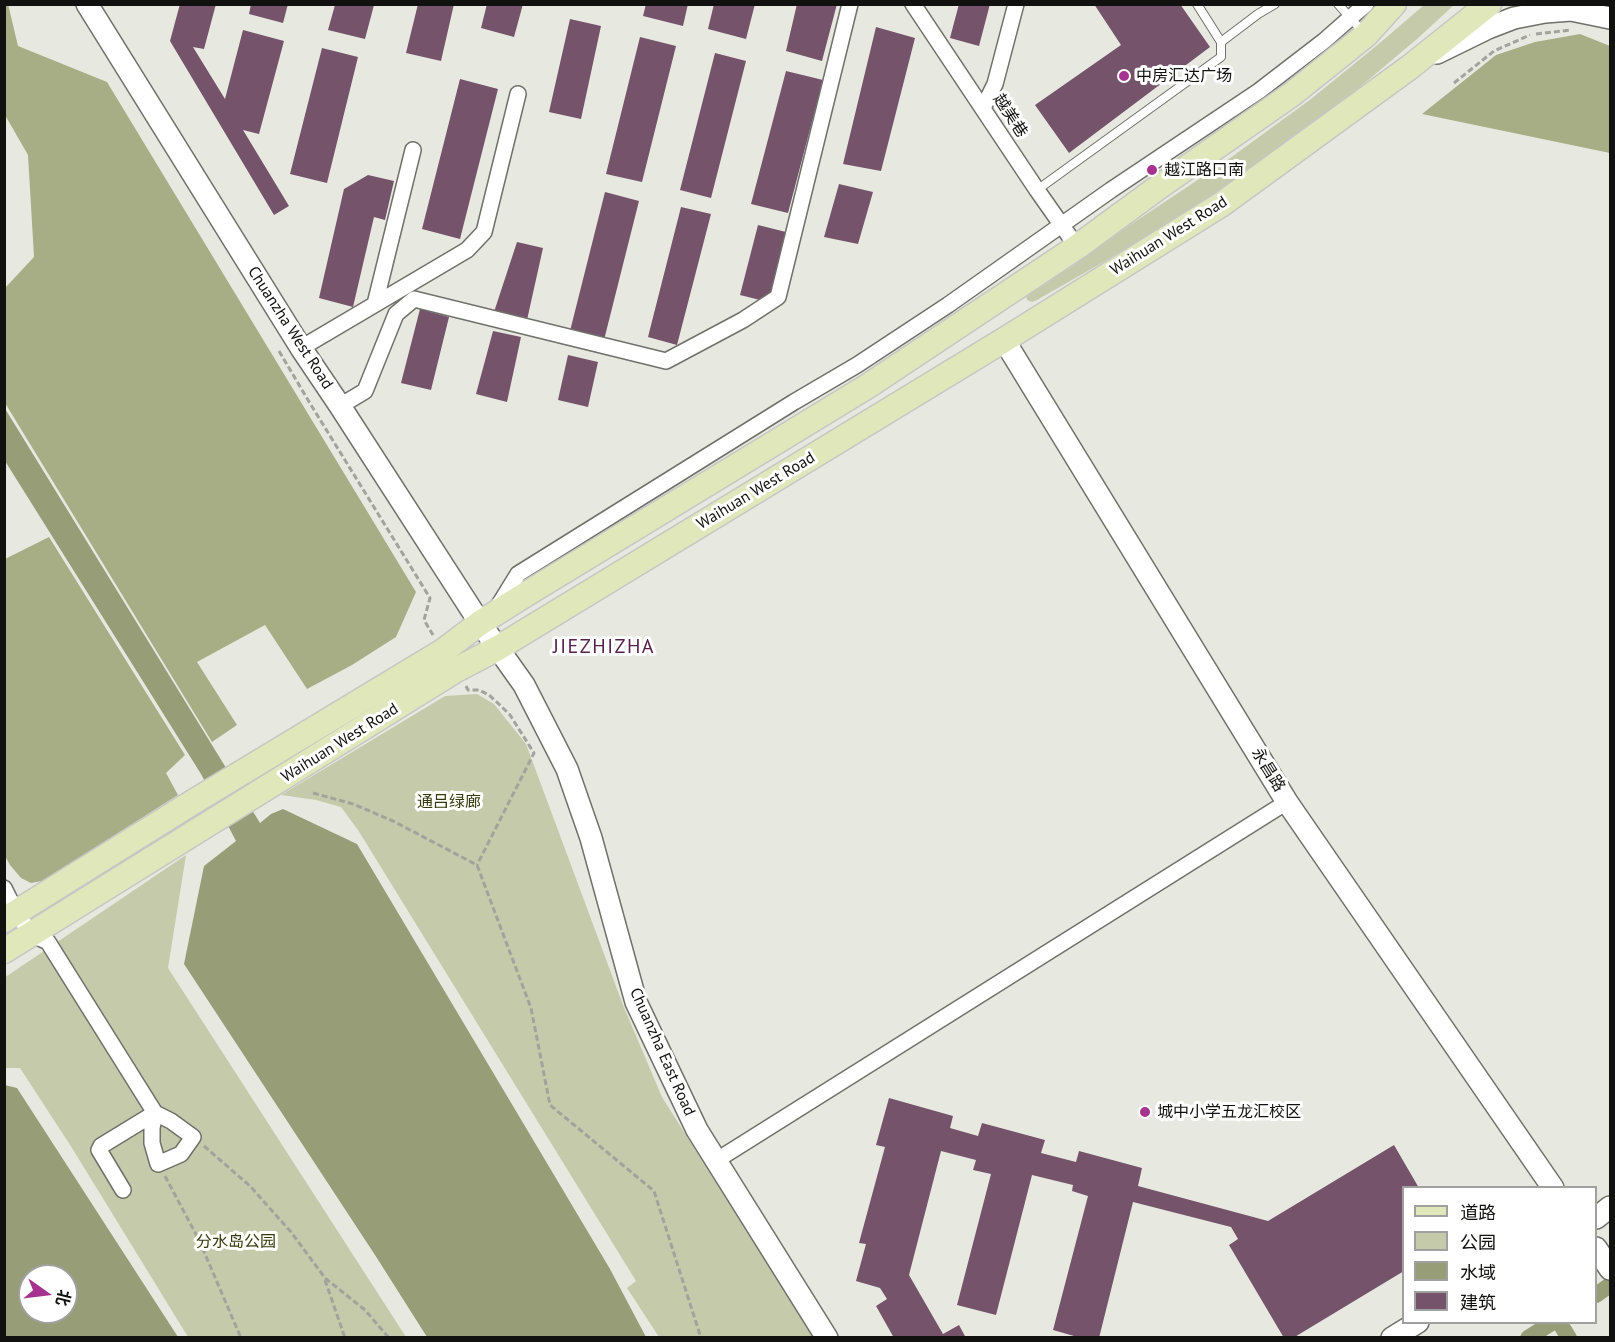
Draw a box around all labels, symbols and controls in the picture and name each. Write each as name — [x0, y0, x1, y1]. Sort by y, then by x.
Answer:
place label: 中房汇达广场 — [1136, 66, 1232, 86]
marker: 中房汇达广场 — [1117, 69, 1131, 83]
street label: 越美巷 — [989, 91, 1031, 141]
place label: 越江路口南 — [1164, 160, 1244, 180]
marker: 越江路口南 — [1145, 163, 1159, 177]
street label: Waihuan West Road — [1107, 192, 1231, 280]
street label: Chuanzha West Road — [243, 263, 337, 393]
street label: Waihuan West Road — [694, 448, 818, 534]
district label: JIEZHIZHA — [553, 635, 655, 659]
street label: Waihuan West Road — [278, 699, 402, 787]
street label: 永昌路 — [1247, 745, 1289, 795]
park label: 通吕绿廊 — [417, 792, 481, 812]
street label: Chuanzha East Road — [625, 985, 699, 1119]
place label: 城中小学五龙汇校区 — [1157, 1102, 1301, 1122]
marker: 城中小学五龙汇校区 — [1138, 1105, 1152, 1119]
legend — [1402, 1186, 1597, 1324]
text: 道路 — [1460, 1201, 1496, 1224]
text: 公园 — [1460, 1231, 1496, 1254]
park label: 分水岛公园 — [196, 1232, 276, 1252]
text: 水域 — [1460, 1261, 1496, 1284]
north arrow — [18, 1264, 78, 1324]
text: 北 — [52, 1288, 75, 1308]
text: 建筑 — [1460, 1291, 1496, 1314]

